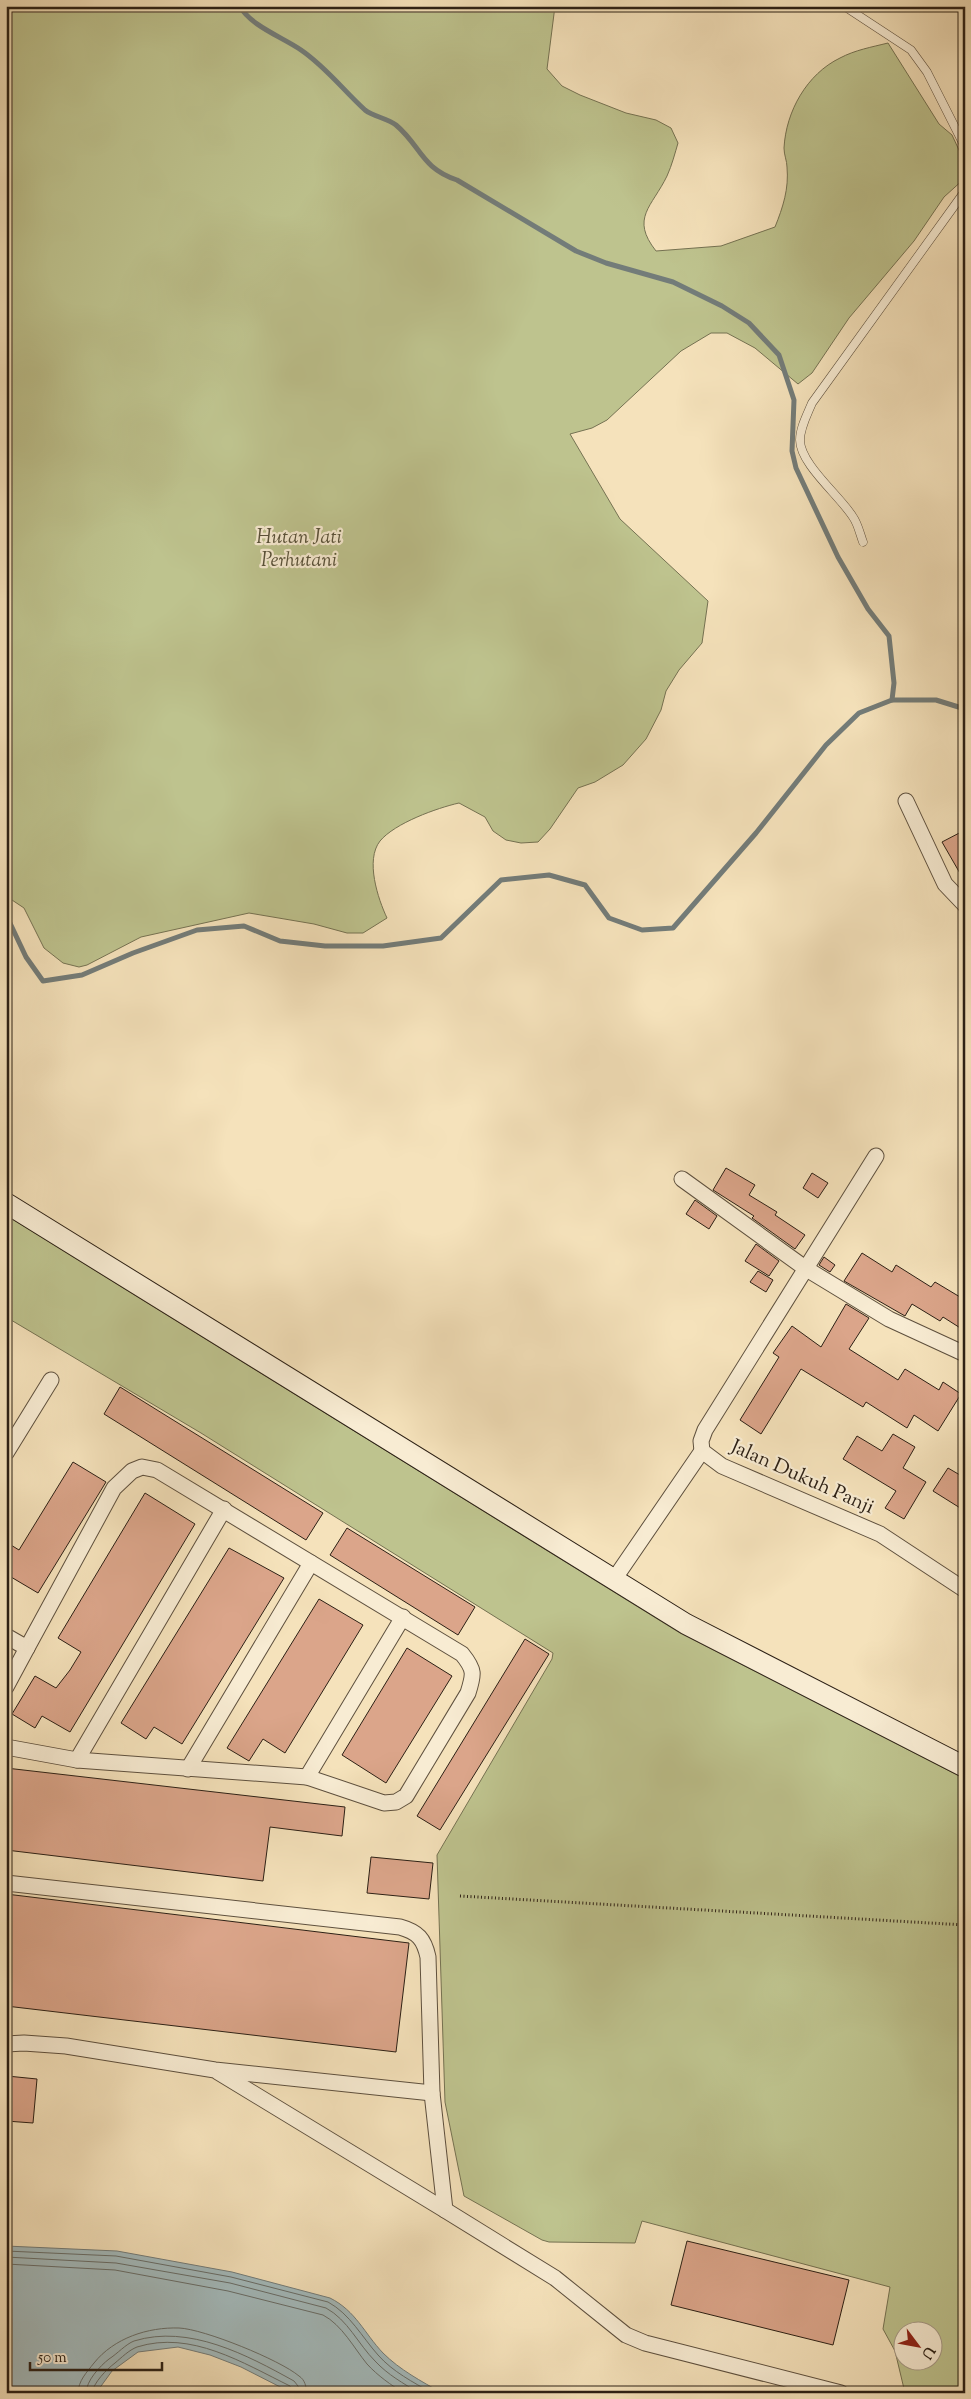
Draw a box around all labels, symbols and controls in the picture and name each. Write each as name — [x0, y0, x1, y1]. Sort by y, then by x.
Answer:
park label: Hutan Jati Perhutani — [256, 524, 342, 576]
street label: Jalan Dukuh Panji — [725, 1433, 879, 1523]
north arrow — [894, 2322, 944, 2372]
scale bar — [30, 2339, 162, 2371]
text: U — [916, 2342, 939, 2362]
text: 50 m — [37, 2348, 67, 2369]

